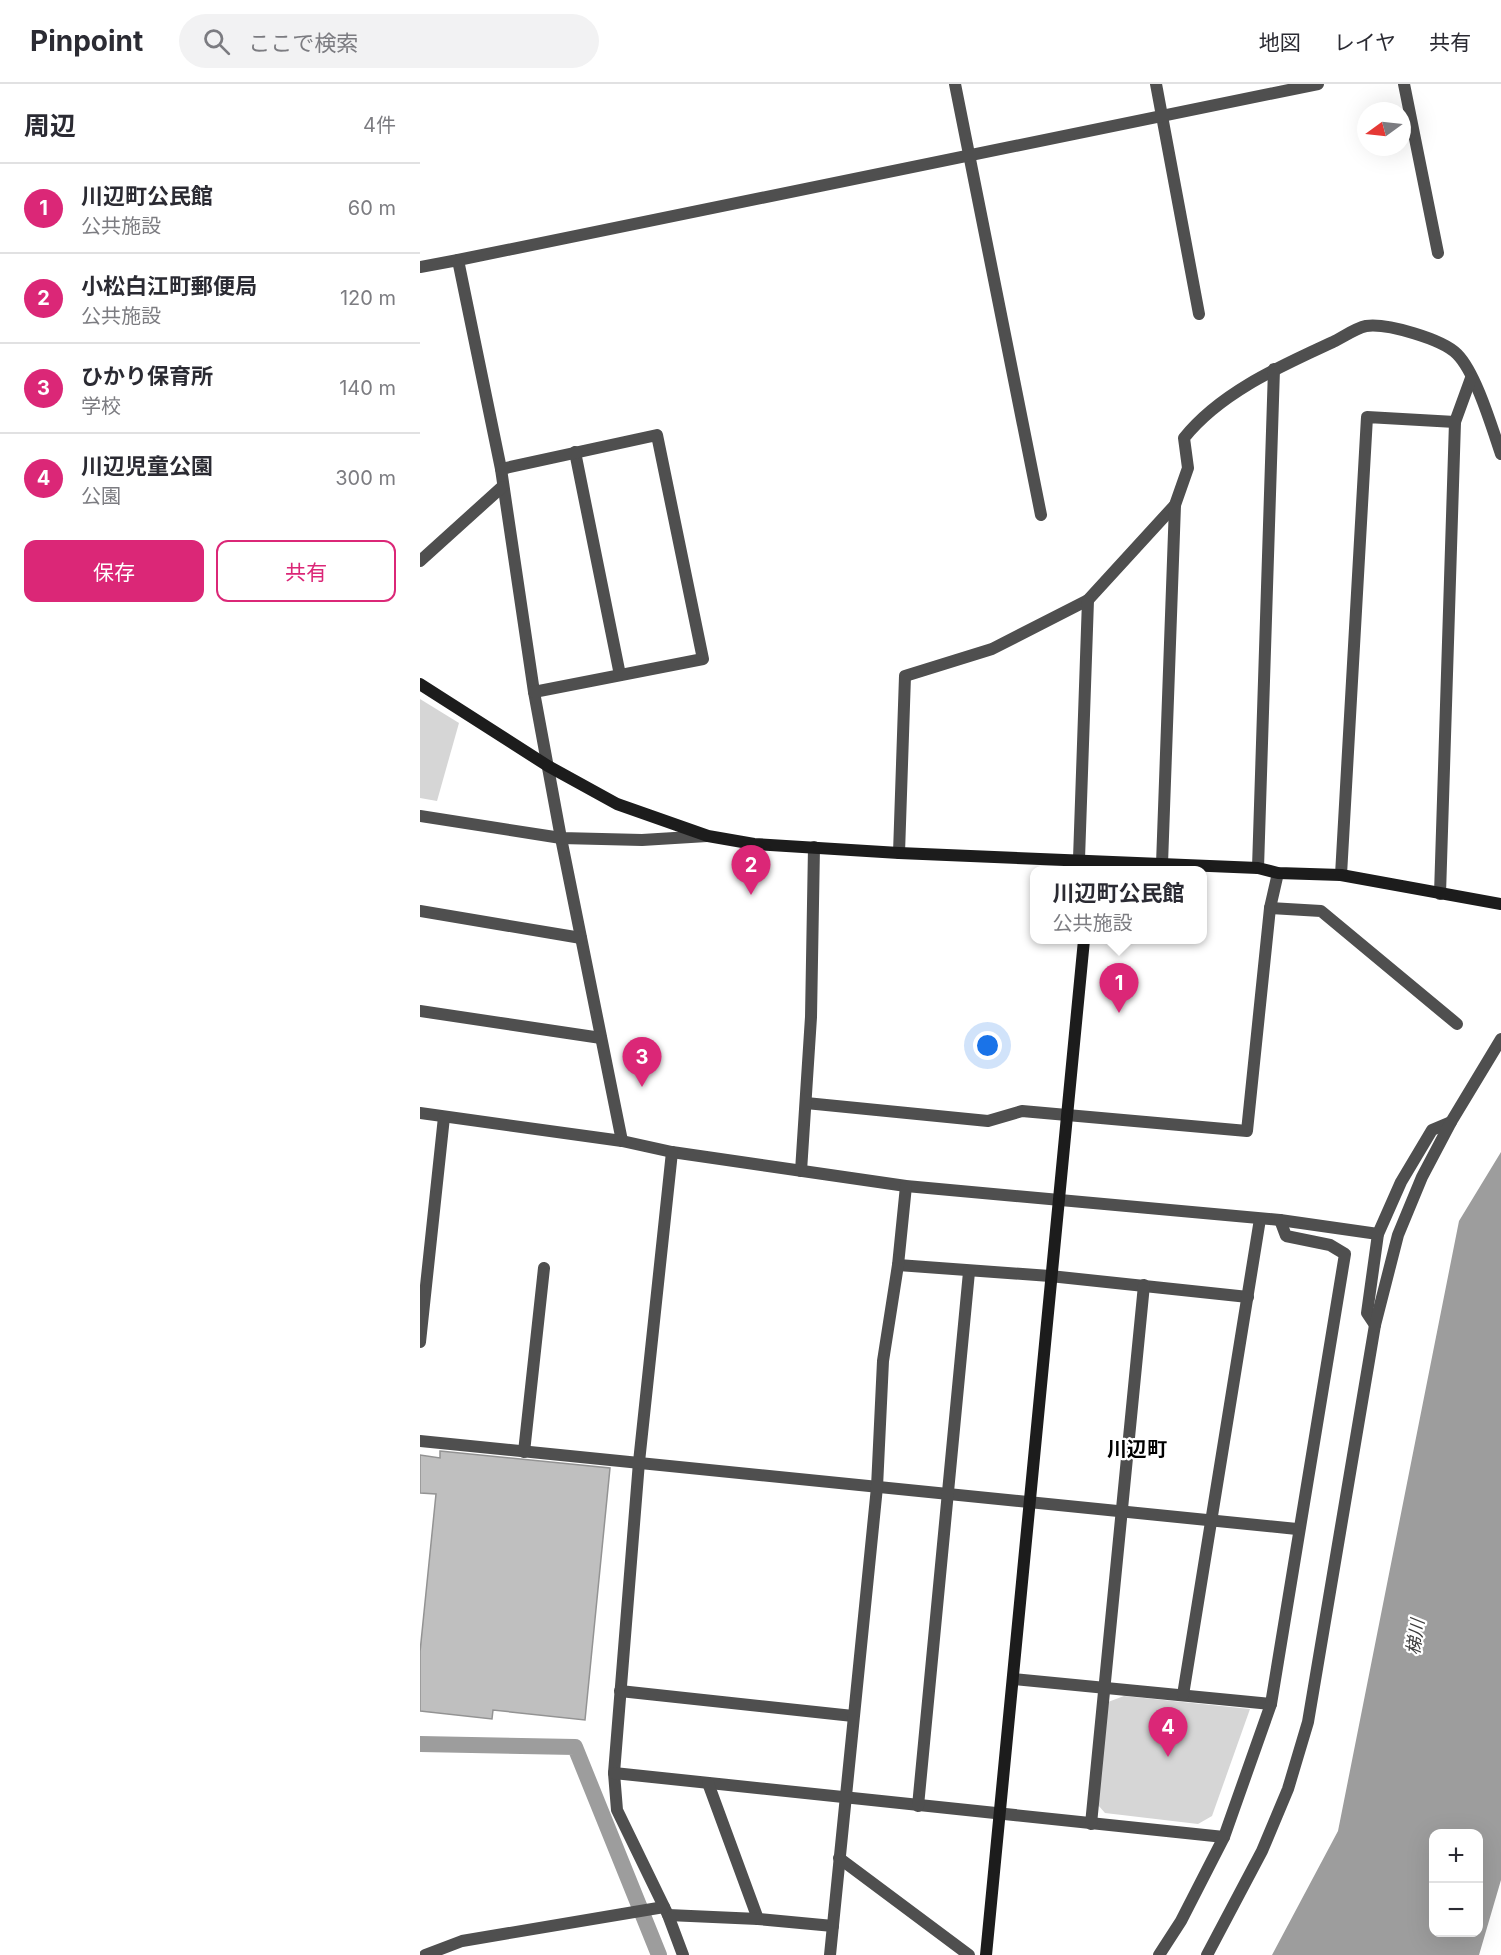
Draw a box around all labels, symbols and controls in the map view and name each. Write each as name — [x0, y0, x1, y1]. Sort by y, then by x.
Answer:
search box — [179, 14, 599, 68]
text: Pinpoint — [30, 24, 143, 58]
icon: search — [200, 25, 233, 58]
text: ここで検索 — [248, 30, 358, 56]
text: 地図 — [1259, 30, 1301, 55]
text: レイヤ — [1334, 30, 1396, 55]
text: 共有 — [1429, 30, 1471, 55]
north arrow — [1357, 102, 1411, 156]
text: 周辺 — [24, 110, 76, 141]
text: 4件 — [363, 113, 396, 137]
text: 川辺町公民館 — [81, 183, 213, 209]
text: 1 — [39, 196, 48, 220]
text: 60 m — [348, 196, 396, 220]
text: 公共施設 — [81, 214, 161, 238]
text: 小松白江町郵便局 — [81, 273, 257, 299]
text: 2 — [37, 286, 50, 310]
text: 120 m — [340, 286, 396, 310]
text: 公共施設 — [81, 304, 161, 328]
text: ひかり保育所 — [81, 363, 213, 389]
text: 3 — [37, 376, 50, 400]
text: 140 m — [339, 376, 396, 400]
text: 学校 — [81, 394, 121, 418]
text: 川辺児童公園 — [81, 453, 213, 479]
text: 4 — [37, 466, 50, 490]
text: 300 m — [335, 466, 396, 490]
text: 公園 — [81, 484, 121, 508]
button: 保存 — [24, 540, 204, 602]
button: 共有 — [216, 540, 396, 602]
pin: 2 — [732, 846, 770, 895]
popup — [1030, 866, 1207, 944]
text: 川辺町公民館 — [1052, 880, 1185, 906]
text: 公共施設 — [1052, 911, 1132, 935]
pin: 1 — [1100, 964, 1138, 1013]
your location — [973, 1031, 1002, 1060]
pin: 3 — [622, 1038, 662, 1087]
district label: 川辺町 — [1107, 1437, 1167, 1461]
water label: 梯川 — [1402, 1616, 1428, 1656]
pin: 4 — [1148, 1708, 1188, 1757]
map controls — [1429, 1829, 1483, 1937]
button: + — [1429, 1829, 1483, 1883]
button: − — [1429, 1883, 1483, 1937]

